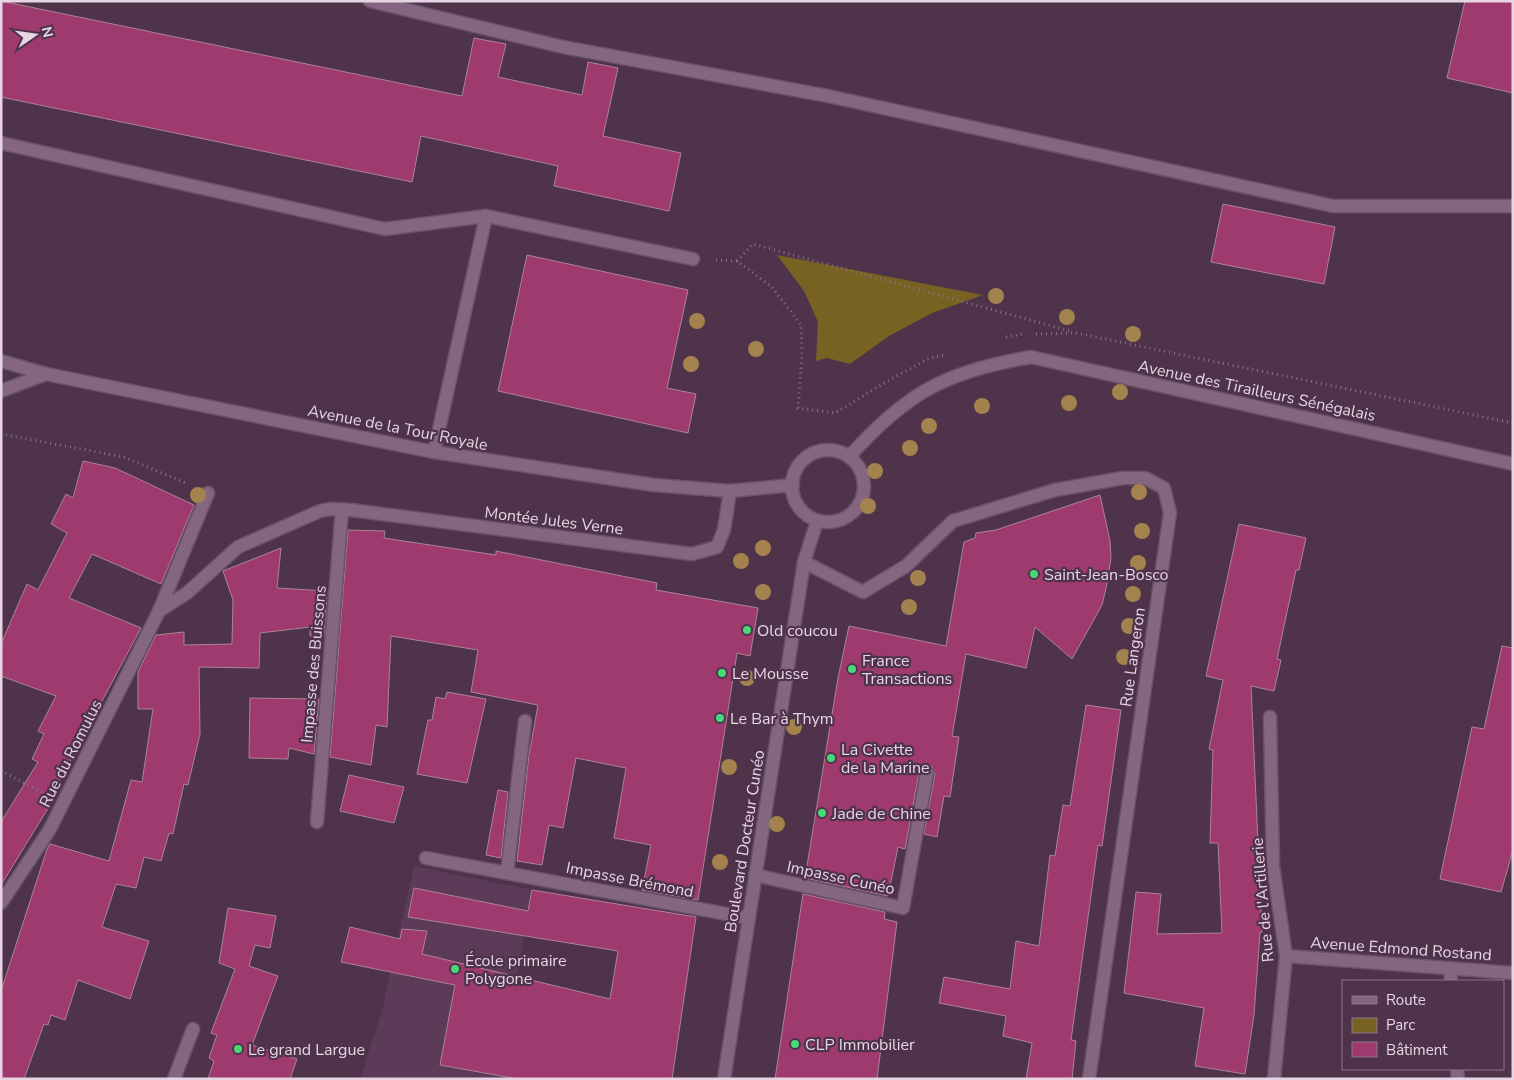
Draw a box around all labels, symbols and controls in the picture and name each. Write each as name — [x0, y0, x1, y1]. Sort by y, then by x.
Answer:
north arrow — [10, 10, 60, 60]
text: N — [37, 25, 58, 39]
street label: Avenue des Tirailleurs Sénégalais — [1136, 355, 1378, 427]
street label: Avenue de la Tour Royale — [306, 400, 490, 456]
street label: Montée Jules Verne — [483, 502, 624, 540]
place label: Saint-Jean-Bosco — [1044, 564, 1169, 586]
marker: Saint-Jean-Bosco — [1028, 568, 1040, 580]
street label: Impasse des Buissons — [296, 585, 332, 744]
street label: Rue Langeron — [1115, 606, 1151, 708]
place label: Old coucou — [757, 620, 838, 642]
marker: Old coucou — [741, 624, 753, 636]
place label: France Transactions — [862, 650, 952, 690]
place label: Le Mousse — [732, 663, 809, 685]
marker: France Transactions — [846, 663, 858, 675]
marker: Le Mousse — [716, 667, 728, 679]
street label: Rue du Romulus — [34, 696, 108, 811]
place label: Le Bar à Thym — [730, 708, 834, 730]
marker: Le Bar à Thym — [714, 712, 726, 724]
place label: La Civette de la Marine — [841, 739, 929, 779]
street label: Boulevard Docteur Cunéo — [720, 748, 770, 934]
marker: La Civette de la Marine — [825, 752, 837, 764]
place label: Jade de Chine — [831, 803, 931, 825]
marker: Jade de Chine — [816, 807, 828, 819]
street label: Rue de l'Artillerie — [1247, 837, 1279, 963]
street label: Impasse Cunéo — [785, 856, 897, 900]
street label: Impasse Brémond — [564, 857, 696, 903]
street label: Avenue Edmond Rostand — [1309, 932, 1492, 966]
place label: École primaire Polygone — [465, 950, 566, 990]
marker: École primaire Polygone — [449, 963, 461, 975]
legend — [1342, 980, 1504, 1070]
text: Route — [1386, 990, 1426, 1010]
text: Parc — [1386, 1015, 1415, 1035]
place label: CLP Immobilier — [805, 1034, 915, 1056]
marker: CLP Immobilier — [789, 1038, 801, 1050]
place label: Le grand Largue — [248, 1039, 365, 1061]
text: Bâtiment — [1386, 1040, 1448, 1060]
marker: Le grand Largue — [232, 1043, 244, 1055]

